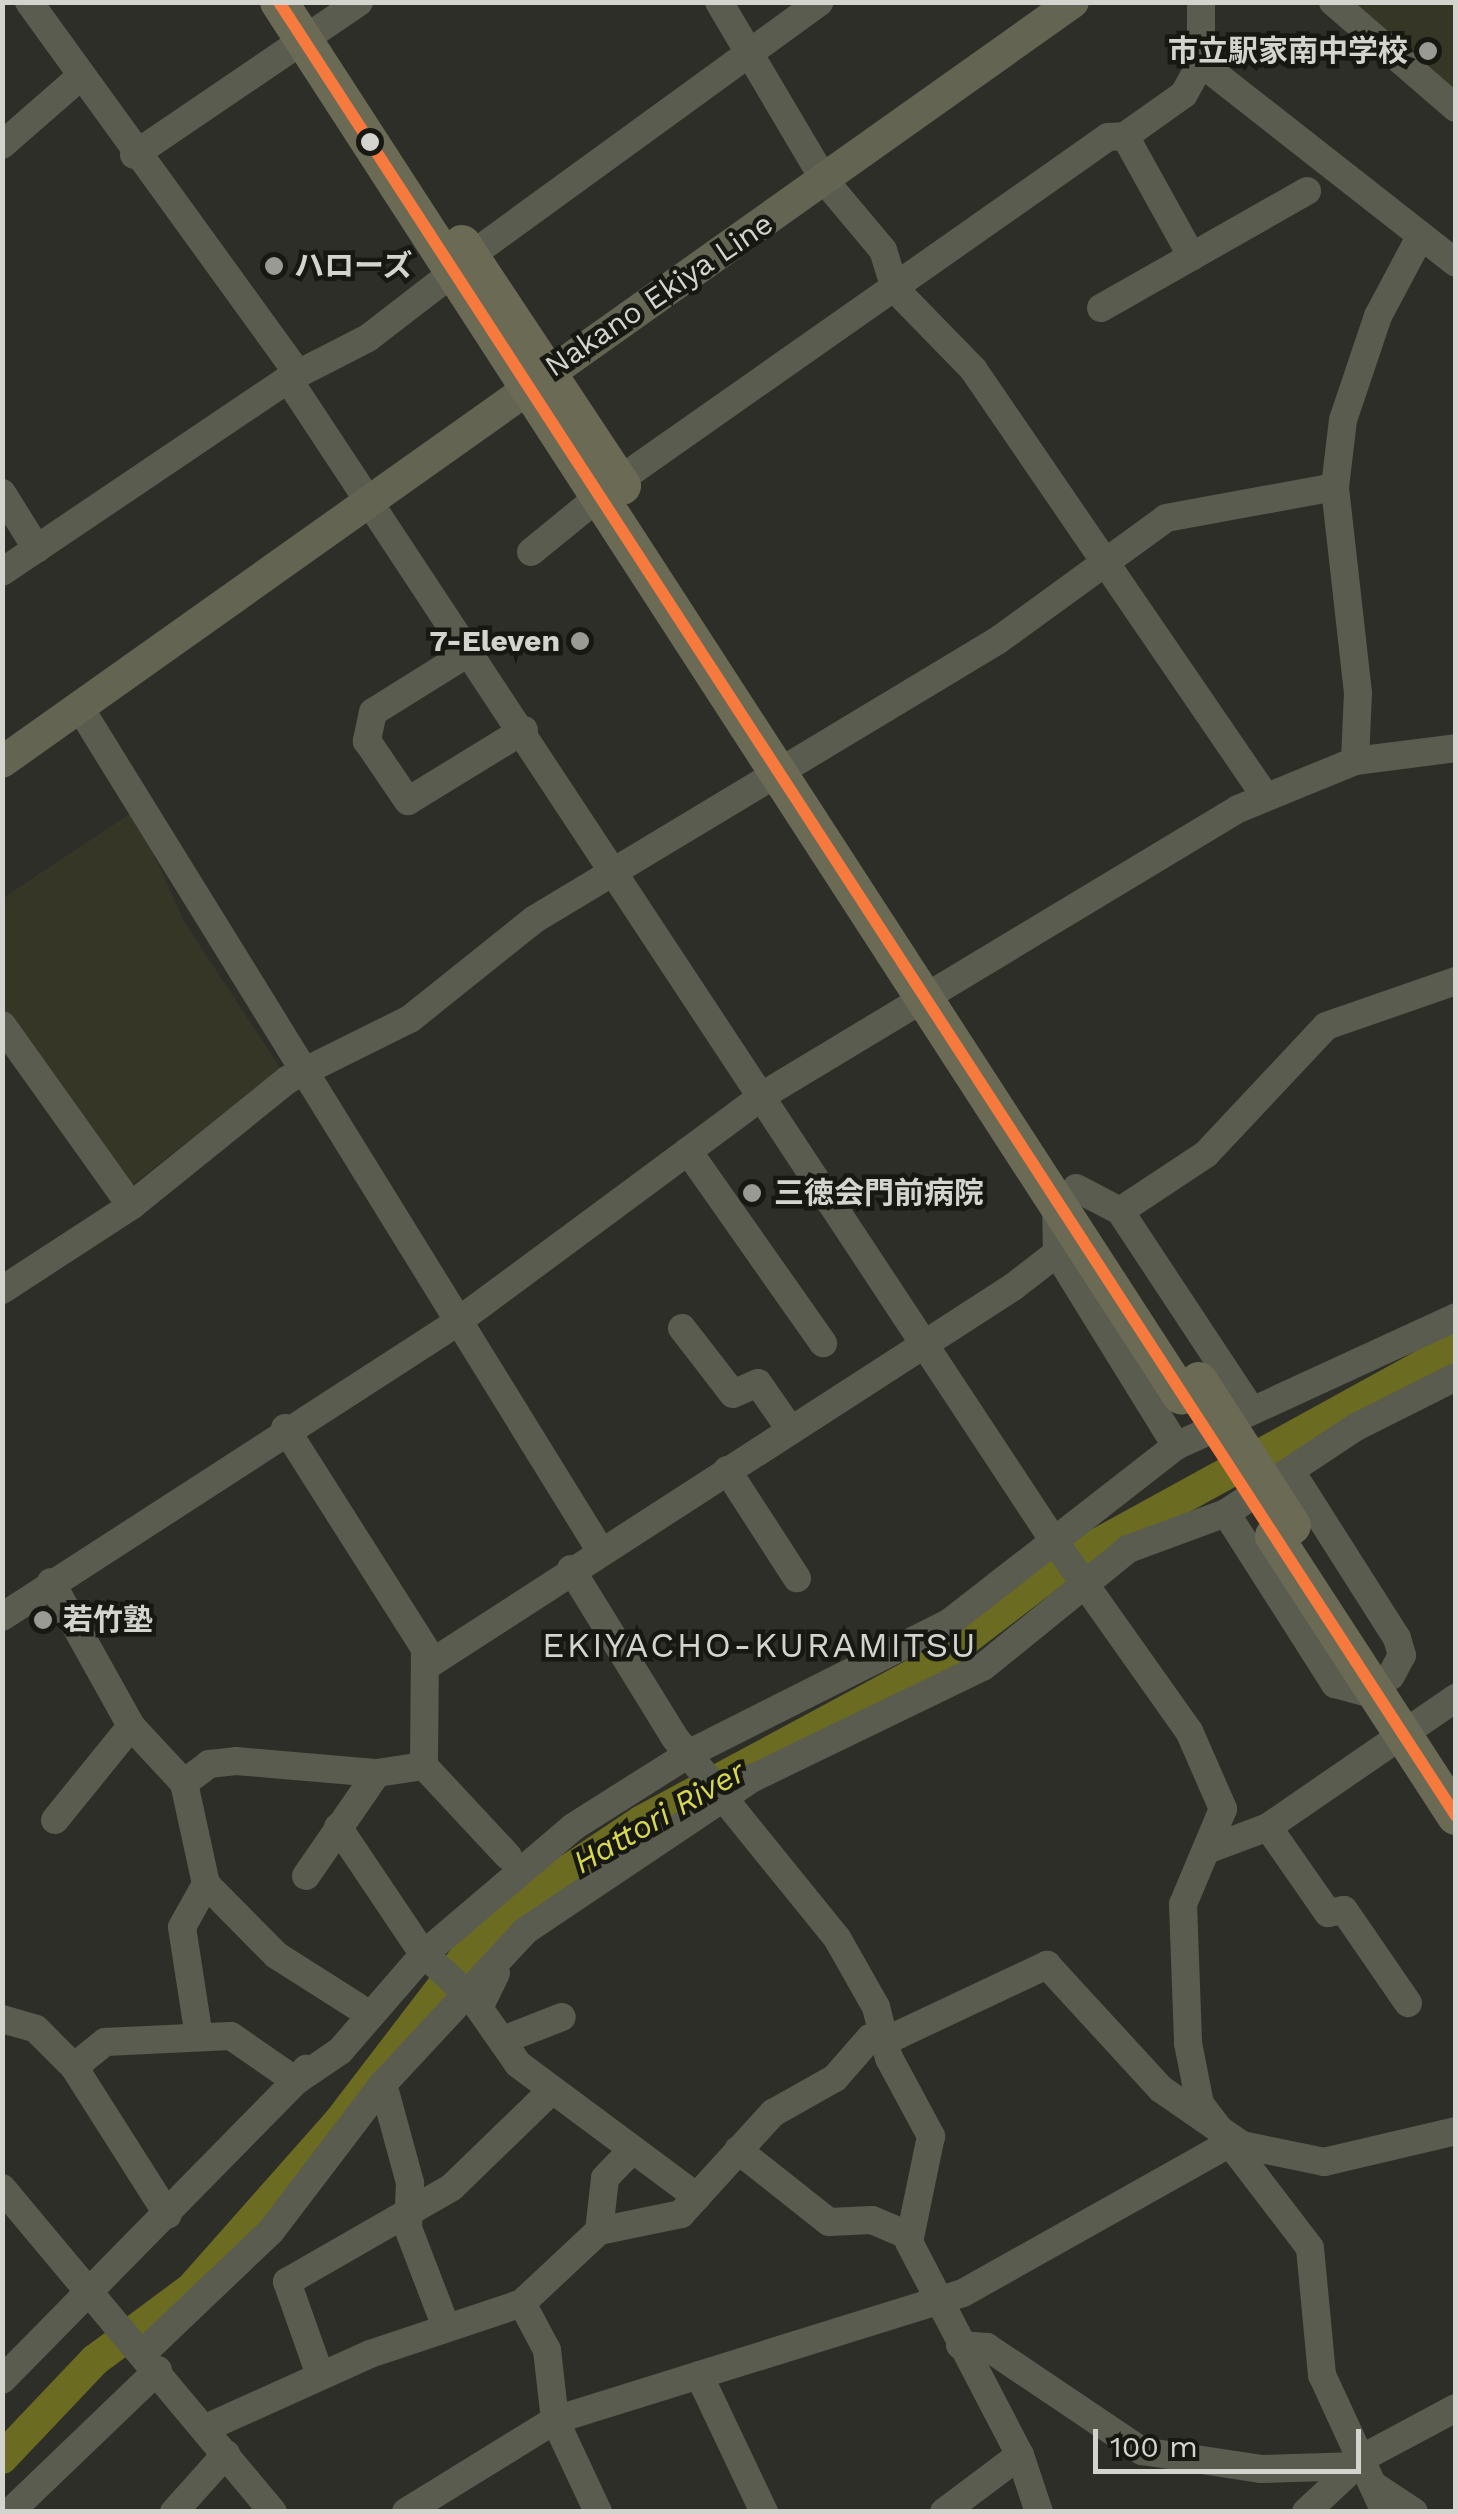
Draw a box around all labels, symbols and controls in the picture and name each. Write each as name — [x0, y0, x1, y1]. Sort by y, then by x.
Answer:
place label: 市立駅家南中学校 — [1168, 33, 1408, 69]
marker: 市立駅家南中学校 — [1417, 40, 1439, 62]
unlabelled marker — [360, 132, 380, 152]
street label: Nakano Ekiya Line — [538, 205, 780, 385]
place label: ハローズ — [294, 248, 414, 284]
marker: ハローズ — [263, 255, 285, 277]
place label: 7-Eleven — [429, 623, 560, 659]
marker: 7-Eleven — [569, 630, 591, 652]
place label: 三徳会門前病院 — [774, 1175, 984, 1211]
marker: 三徳会門前病院 — [739, 1180, 765, 1206]
place label: 若竹塾 — [63, 1602, 153, 1638]
marker: 若竹塾 — [32, 1609, 54, 1631]
district label: EKIYACHO-KURAMITSU — [542, 1624, 978, 1666]
water label: Hattori River — [566, 1752, 752, 1882]
scale bar — [1098, 2409, 1366, 2471]
text: 100 m — [1110, 2429, 1198, 2464]

